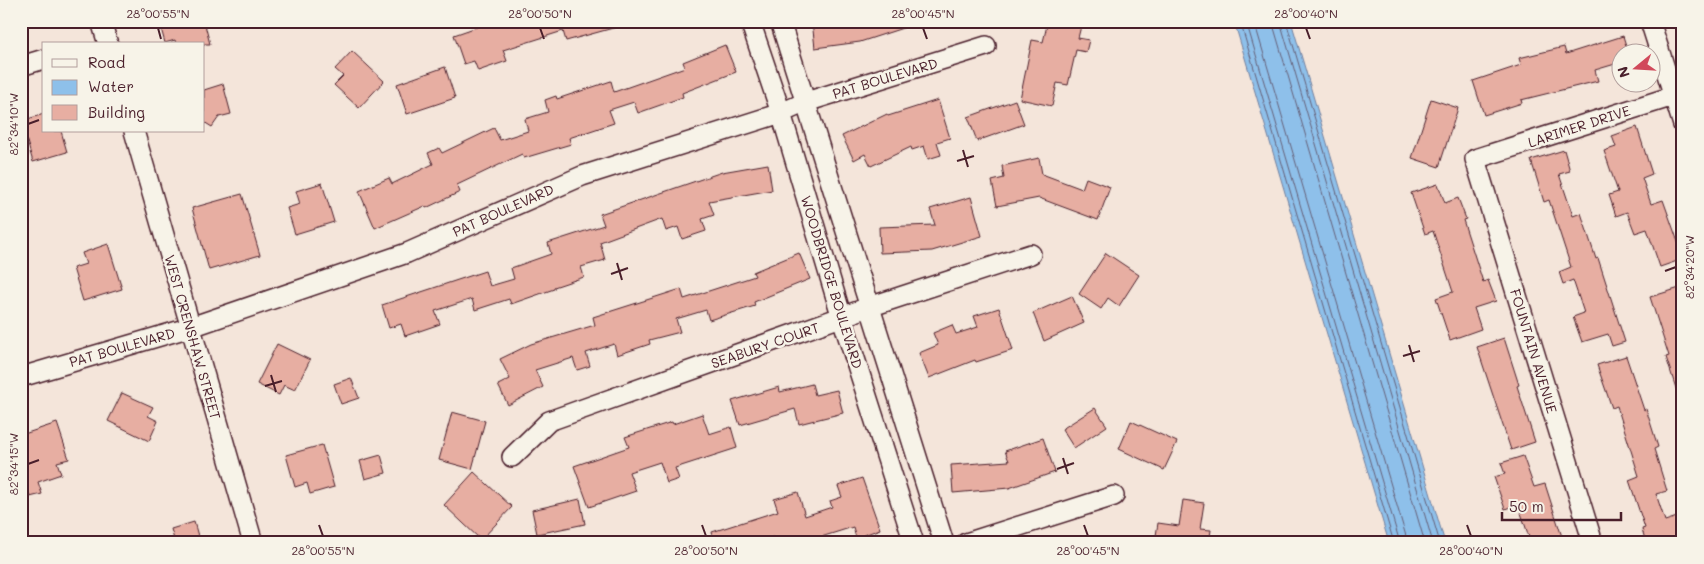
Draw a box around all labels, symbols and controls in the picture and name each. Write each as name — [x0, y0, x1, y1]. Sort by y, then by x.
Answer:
text: 28°00'55"N — [126, 5, 190, 21]
text: 28°00'50"N — [508, 5, 572, 21]
text: 28°00'45"N — [891, 5, 955, 21]
text: 28°00'40"N — [1274, 5, 1338, 21]
legend — [42, 42, 205, 132]
north arrow — [1612, 42, 1662, 92]
text: Road — [88, 52, 125, 72]
street label: PAT BOULEVARD — [830, 53, 940, 103]
text: N — [1612, 64, 1634, 80]
text: Water — [88, 76, 134, 96]
text: 82°34'10"W — [5, 93, 21, 155]
street label: LARIMER DRIVE — [1525, 101, 1633, 151]
text: Building — [88, 102, 145, 122]
street label: PAT BOULEVARD — [449, 179, 557, 241]
street label: WOODBRIDGE BOULEVARD — [797, 193, 867, 371]
text: 82°34'20"W — [1681, 235, 1697, 299]
street label: WEST CRENSHAW STREET — [160, 252, 226, 422]
street label: FOUNTAIN AVENUE — [1506, 286, 1562, 416]
street label: SEABURY COURT — [708, 317, 822, 372]
street label: PAT BOULEVARD — [67, 323, 177, 371]
text: 82°34'15"W — [5, 433, 21, 495]
scale bar — [1502, 489, 1620, 521]
text: 50 m — [1509, 496, 1544, 516]
text: 28°00'55"N — [291, 542, 355, 558]
text: 28°00'50"N — [674, 542, 738, 558]
text: 28°00'45"N — [1056, 542, 1120, 558]
text: 28°00'40"N — [1439, 542, 1503, 558]

